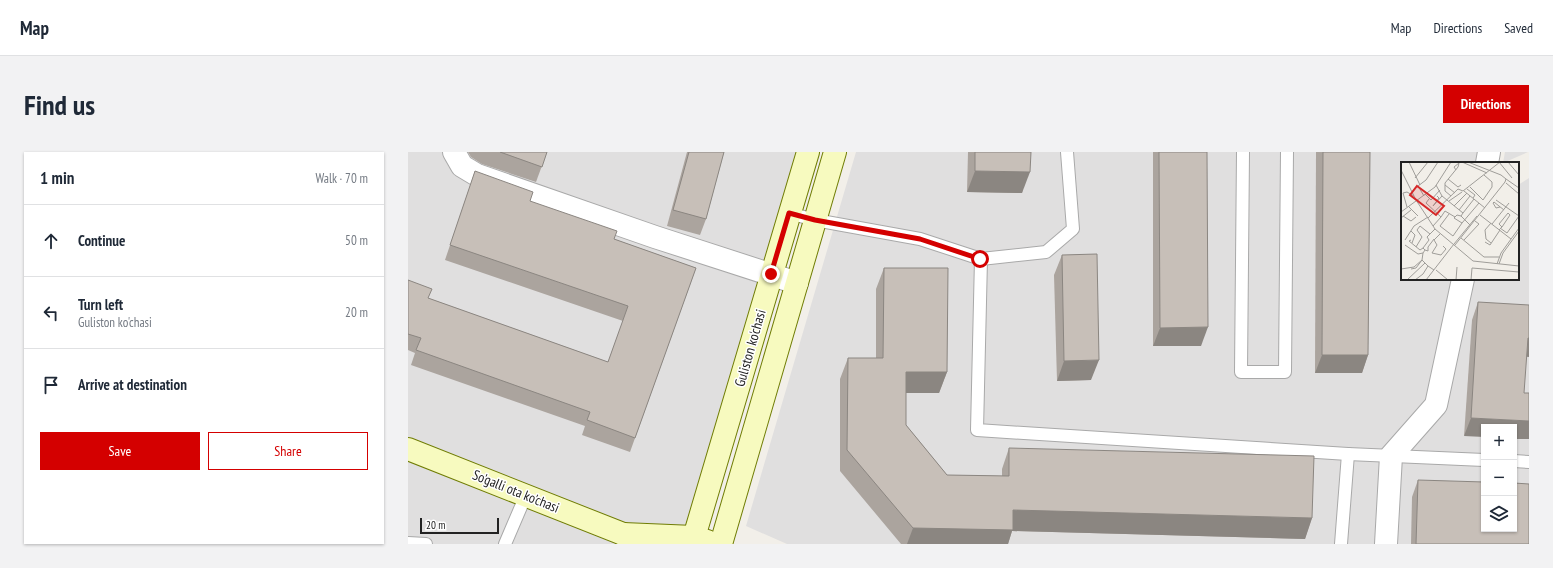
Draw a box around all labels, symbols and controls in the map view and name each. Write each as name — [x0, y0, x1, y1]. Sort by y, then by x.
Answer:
text: Map — [20, 16, 49, 40]
text: Map — [1391, 19, 1411, 37]
text: Directions — [1433, 19, 1482, 37]
text: Saved — [1504, 19, 1533, 37]
button: Directions — [1443, 85, 1529, 123]
text: Find us — [24, 86, 95, 123]
inset map — [1401, 162, 1519, 280]
text: 1 min — [40, 167, 74, 189]
text: Walk · 70 m — [316, 170, 368, 187]
icon: ahead — [40, 230, 62, 252]
text: Continue — [78, 231, 125, 250]
text: 50 m — [345, 232, 368, 249]
route start — [971, 250, 989, 268]
route end — [762, 265, 780, 283]
text: Turn left — [78, 295, 123, 314]
icon: left — [40, 302, 62, 324]
text: 20 m — [345, 304, 368, 321]
street label: Guliston ko'chasi — [730, 307, 770, 389]
text: Guliston ko'chasi — [78, 314, 152, 331]
icon: arrive — [40, 374, 62, 396]
text: Arrive at destination — [78, 375, 187, 394]
map controls — [1481, 424, 1517, 532]
button: + — [1481, 424, 1517, 460]
button: Save — [40, 432, 200, 470]
button: Share — [208, 432, 368, 470]
button: − — [1481, 460, 1517, 496]
street label: So'galli ota ko'chasi — [470, 465, 562, 517]
button: layers — [1481, 496, 1517, 532]
scale bar — [420, 516, 499, 535]
text: 20 m — [426, 518, 445, 532]

